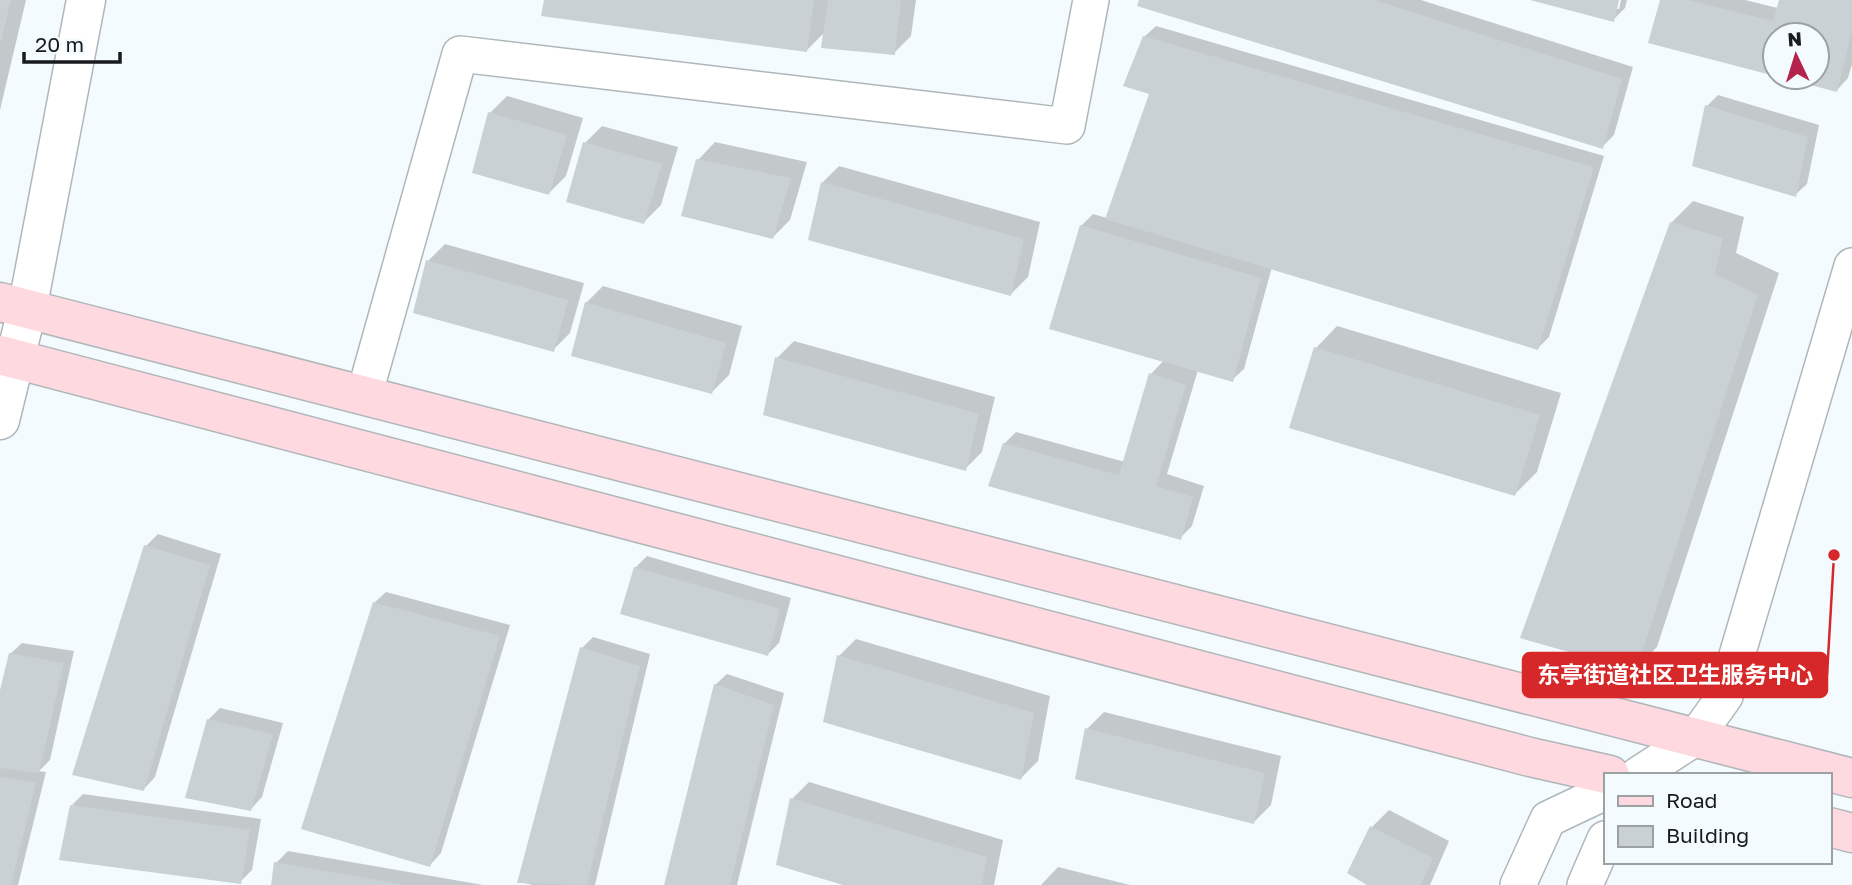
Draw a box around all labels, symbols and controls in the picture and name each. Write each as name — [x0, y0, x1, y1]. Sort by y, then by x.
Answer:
scale bar — [24, 21, 121, 65]
north arrow — [1761, 21, 1831, 91]
text: N — [1787, 27, 1803, 51]
text: 20 m — [35, 31, 84, 57]
callout: 东亭街道社区卫生服务中心 — [1523, 653, 1827, 697]
text: 东亭街道社区卫生服务中心 — [1537, 660, 1813, 688]
legend — [1604, 773, 1831, 864]
text: Road — [1666, 787, 1717, 813]
text: Building — [1666, 822, 1749, 848]

